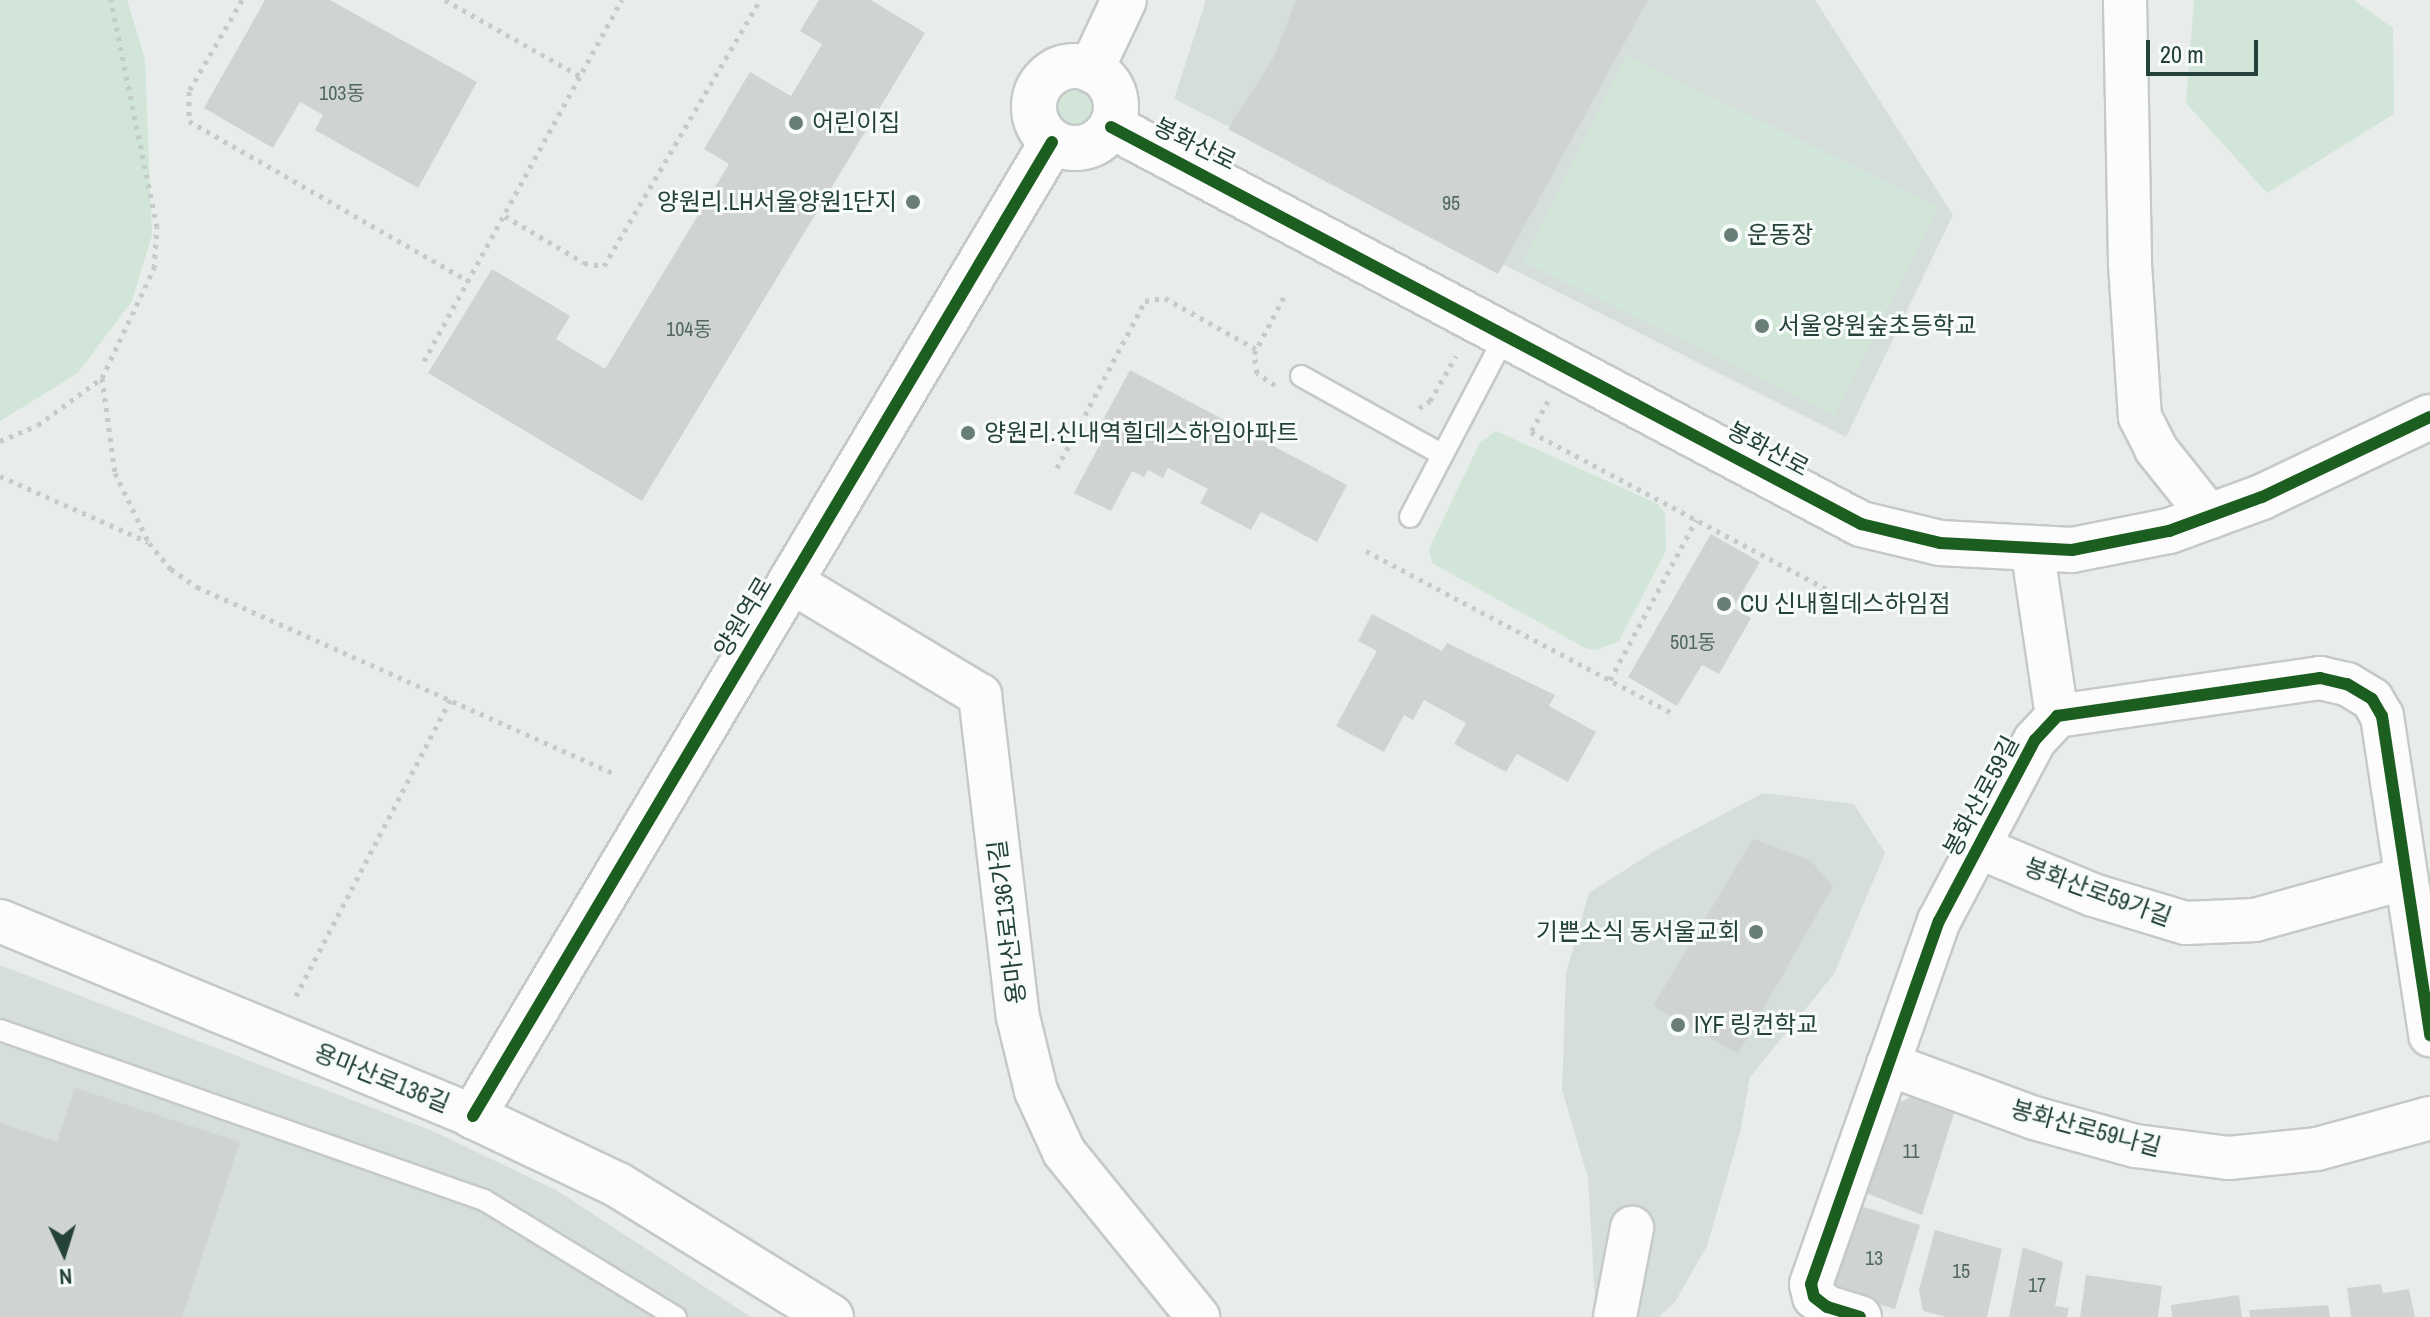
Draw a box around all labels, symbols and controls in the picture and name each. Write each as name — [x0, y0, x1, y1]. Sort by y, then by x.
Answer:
scale bar — [2150, 24, 2262, 74]
text: 20 m — [2160, 38, 2204, 70]
house number: 103동 — [319, 80, 365, 104]
place label: 어린이집 — [812, 109, 900, 137]
street label: 봉화산로 — [1149, 112, 1241, 176]
marker: 어린이집 — [787, 114, 805, 132]
place label: 양원리.LH서울양원1단지 — [657, 188, 897, 216]
house number: 95 — [1442, 190, 1460, 214]
marker: 양원리.LH서울양원1단지 — [904, 193, 922, 211]
place label: 운동장 — [1747, 221, 1813, 249]
marker: 운동장 — [1722, 226, 1740, 244]
place label: 서울양원숲초등학교 — [1778, 312, 1977, 340]
house number: 104동 — [666, 316, 712, 340]
marker: 서울양원숲초등학교 — [1753, 317, 1771, 335]
street label: 봉화산로 — [1722, 416, 1814, 482]
place label: 양원리.신내역힐데스하임아파트 — [984, 419, 1299, 447]
marker: 양원리.신내역힐데스하임아파트 — [959, 424, 977, 442]
street label: 양원역로 — [708, 572, 778, 662]
place label: CU 신내힐데스하임점 — [1740, 590, 1951, 618]
marker: CU 신내힐데스하임점 — [1715, 595, 1733, 613]
house number: 501동 — [1670, 629, 1716, 653]
street label: 봉화산로59길 — [1937, 731, 2025, 861]
street label: 용마산로136가길 — [983, 838, 1031, 1006]
street label: 봉화산로59가길 — [2021, 852, 2175, 932]
place label: 기쁜소식 동서울교회 — [1536, 918, 1740, 946]
marker: 기쁜소식 동서울교회 — [1747, 923, 1765, 941]
place label: IYF 링컨학교 — [1694, 1011, 1818, 1039]
marker: IYF 링컨학교 — [1669, 1016, 1687, 1034]
street label: 용마산로136길 — [310, 1038, 454, 1118]
street label: 봉화산로59나길 — [2008, 1094, 2164, 1162]
house number: 11 — [1902, 1138, 1920, 1162]
north arrow — [24, 1213, 104, 1293]
house number: 13 — [1865, 1245, 1883, 1269]
house number: 15 — [1952, 1258, 1970, 1282]
text: N — [58, 1262, 73, 1292]
house number: 17 — [2028, 1272, 2046, 1296]

